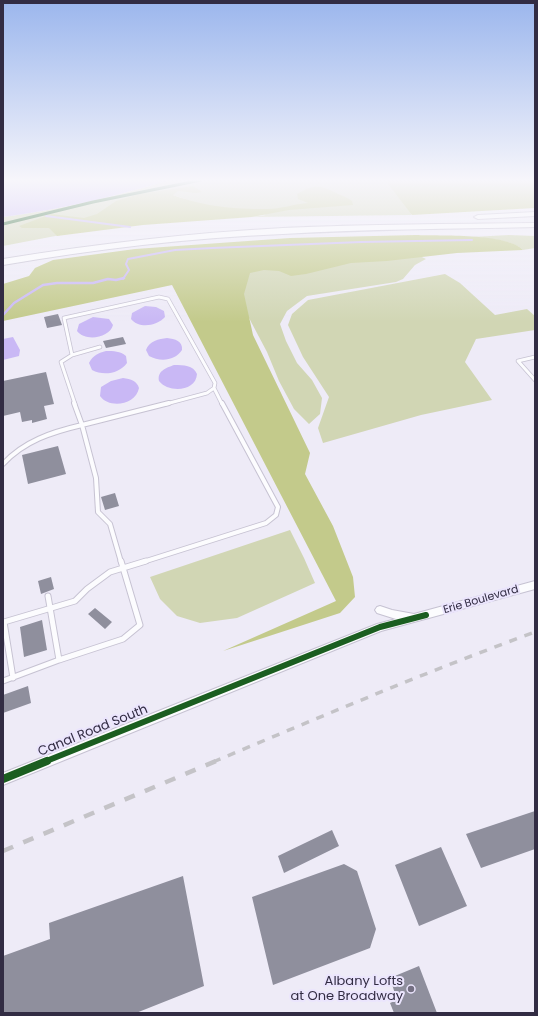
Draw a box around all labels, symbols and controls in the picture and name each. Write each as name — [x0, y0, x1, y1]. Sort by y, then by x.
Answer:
street label: Erie Boulevard — [442, 583, 520, 617]
street label: Canal Road South — [36, 702, 150, 760]
place label: Albany Lofts at One Broadway — [290, 974, 403, 1005]
marker: Albany Lofts at One Broadway — [406, 984, 416, 994]

